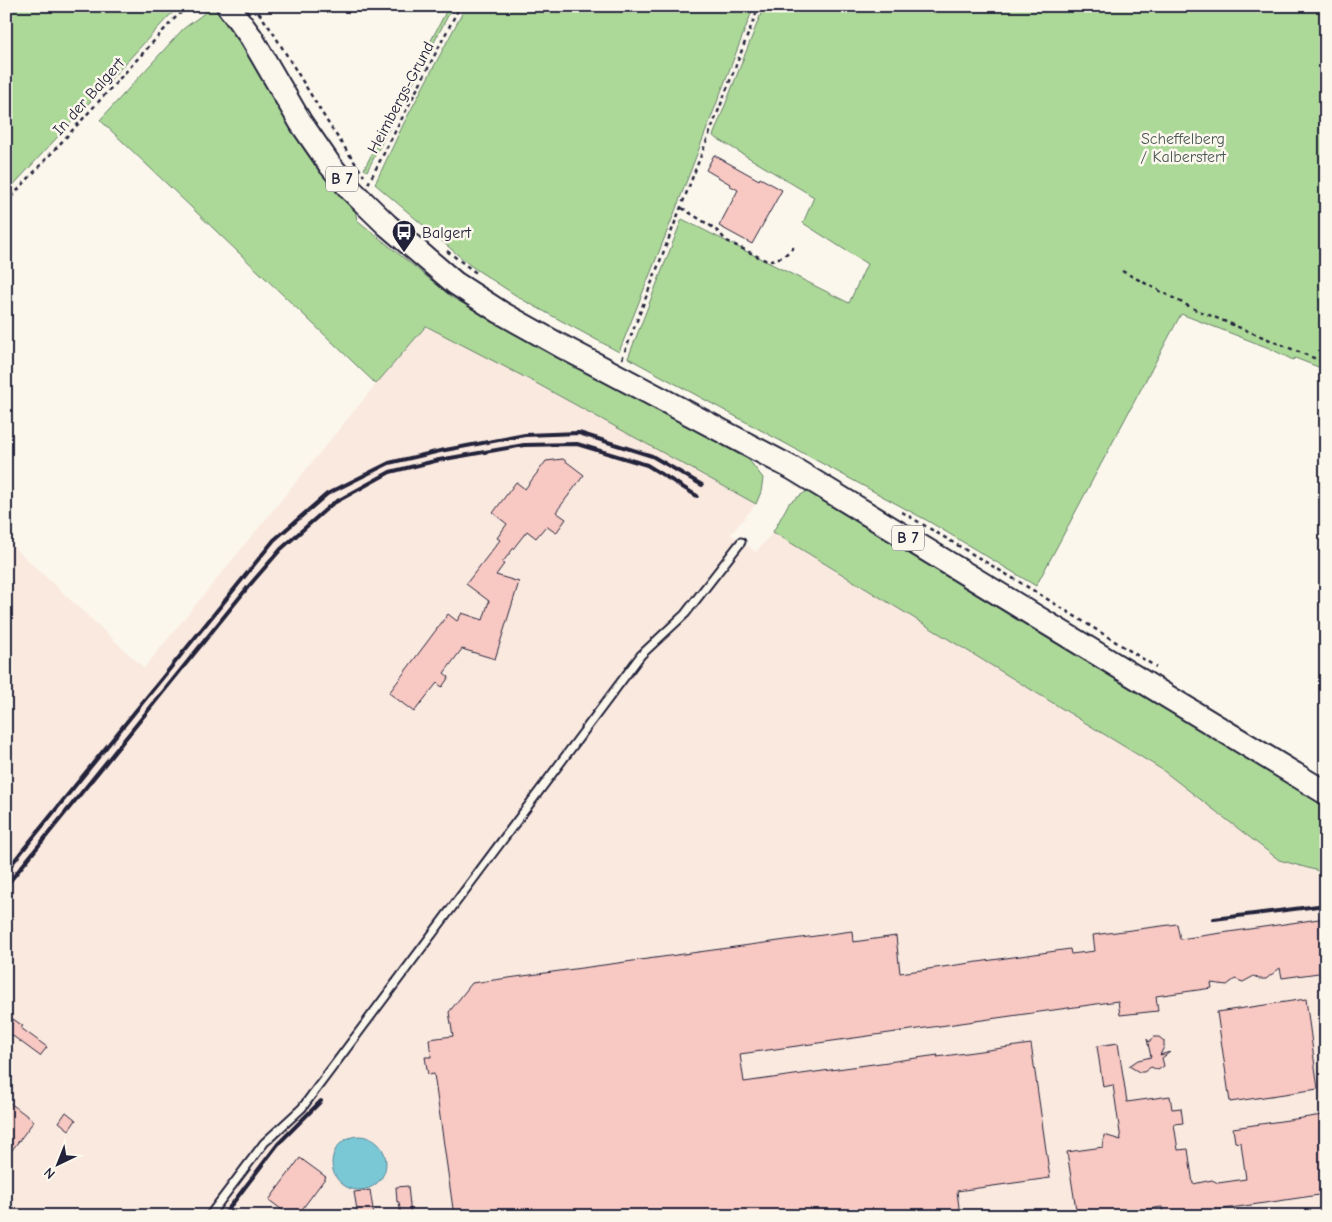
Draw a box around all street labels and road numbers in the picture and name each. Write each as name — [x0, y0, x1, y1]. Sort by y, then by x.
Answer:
street label: Heimbergs-Grund — [364, 39, 438, 156]
street label: In der Balgert — [49, 54, 128, 139]
road number: B 7 — [326, 166, 358, 192]
road number: B 7 — [892, 526, 924, 550]

